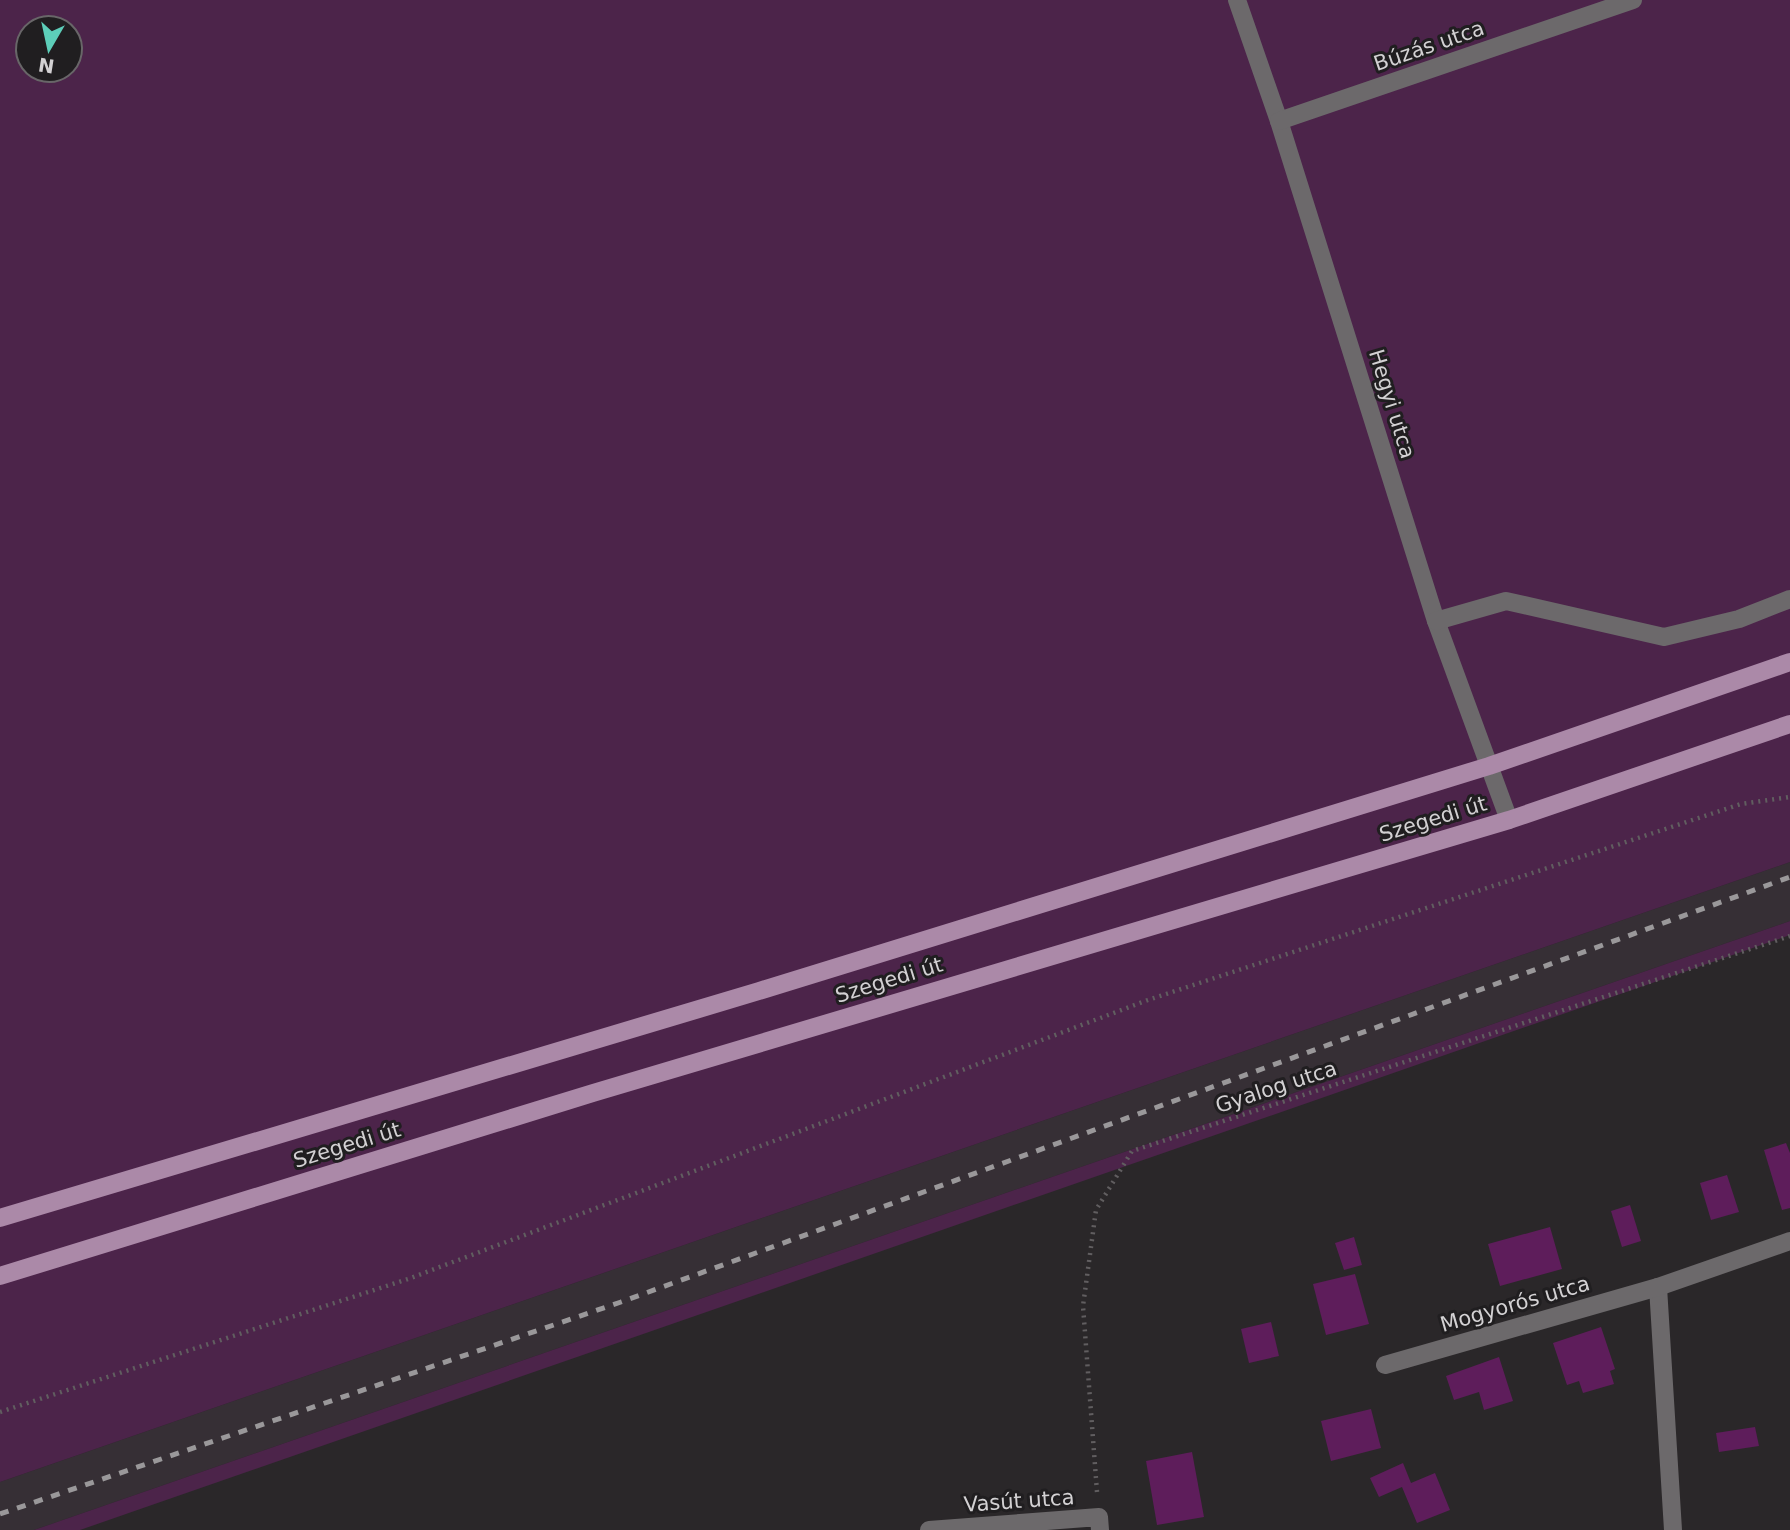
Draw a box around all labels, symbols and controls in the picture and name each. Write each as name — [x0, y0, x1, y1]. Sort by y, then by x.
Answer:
north arrow — [14, 14, 84, 84]
street label: Búzás utca — [1371, 16, 1487, 76]
text: N — [37, 54, 56, 78]
street label: Hegyi utca — [1364, 346, 1420, 462]
street label: Szegedi út — [1376, 791, 1490, 847]
street label: Szegedi út — [832, 952, 946, 1008]
street label: Gyalog utca — [1212, 1056, 1340, 1118]
street label: Szegedi út — [290, 1117, 404, 1173]
street label: Mogyorós utca — [1438, 1271, 1592, 1337]
street label: Vasút utca — [963, 1485, 1075, 1517]

